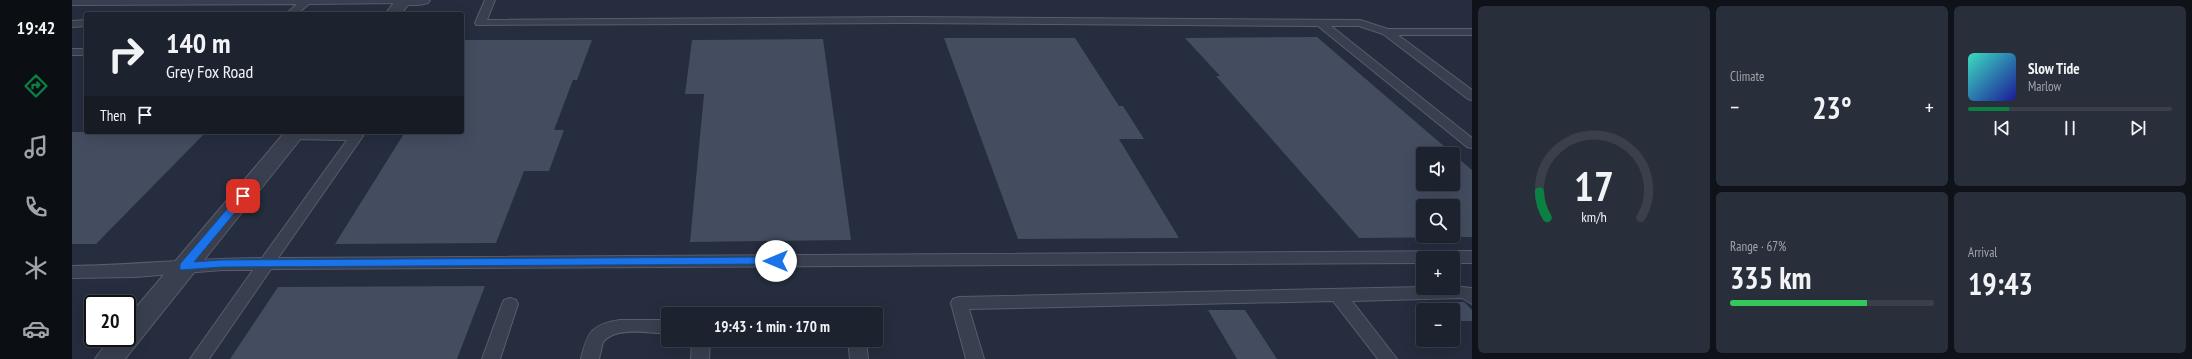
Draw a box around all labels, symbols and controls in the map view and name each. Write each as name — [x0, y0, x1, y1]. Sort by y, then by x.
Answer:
text: 19:42 — [17, 16, 55, 39]
text: 140 m — [166, 24, 230, 61]
icon: right — [100, 28, 152, 80]
text: Slow Tide — [2028, 59, 2080, 78]
text: Grey Fox Road — [166, 60, 253, 83]
text: Climate — [1730, 68, 1764, 85]
icon: directions — [22, 72, 50, 100]
text: Marlow — [2028, 78, 2061, 95]
text: 23° — [1812, 88, 1852, 127]
text: − — [1730, 93, 1739, 121]
text: + — [1925, 93, 1934, 121]
icon: arrive — [134, 104, 156, 126]
text: Then — [100, 106, 126, 125]
icon: previous — [1991, 117, 2013, 139]
icon: pause — [2059, 117, 2081, 139]
icon: next — [2127, 117, 2149, 139]
icon: music — [22, 133, 50, 161]
map controls — [1416, 147, 1460, 347]
button: sound — [1416, 147, 1460, 191]
text: 17 — [1574, 158, 1614, 211]
pin — [226, 179, 260, 213]
icon: arrive — [232, 185, 254, 207]
icon: phone — [22, 193, 50, 221]
button: search — [1416, 199, 1460, 243]
text: km/h — [1581, 206, 1607, 225]
text: Range · 67% — [1730, 238, 1786, 255]
position arrow — [755, 240, 797, 282]
text: Arrival — [1968, 244, 1997, 261]
button: + — [1416, 251, 1460, 295]
icon: climate — [22, 254, 50, 282]
text: 335 km — [1730, 258, 1811, 297]
text: 19:43 — [1968, 264, 2033, 303]
speed limit sign: 20 — [84, 295, 136, 347]
button: − — [1416, 303, 1460, 347]
icon: car — [22, 315, 50, 343]
text: 19:43 · 1 min · 170 m — [714, 317, 830, 336]

